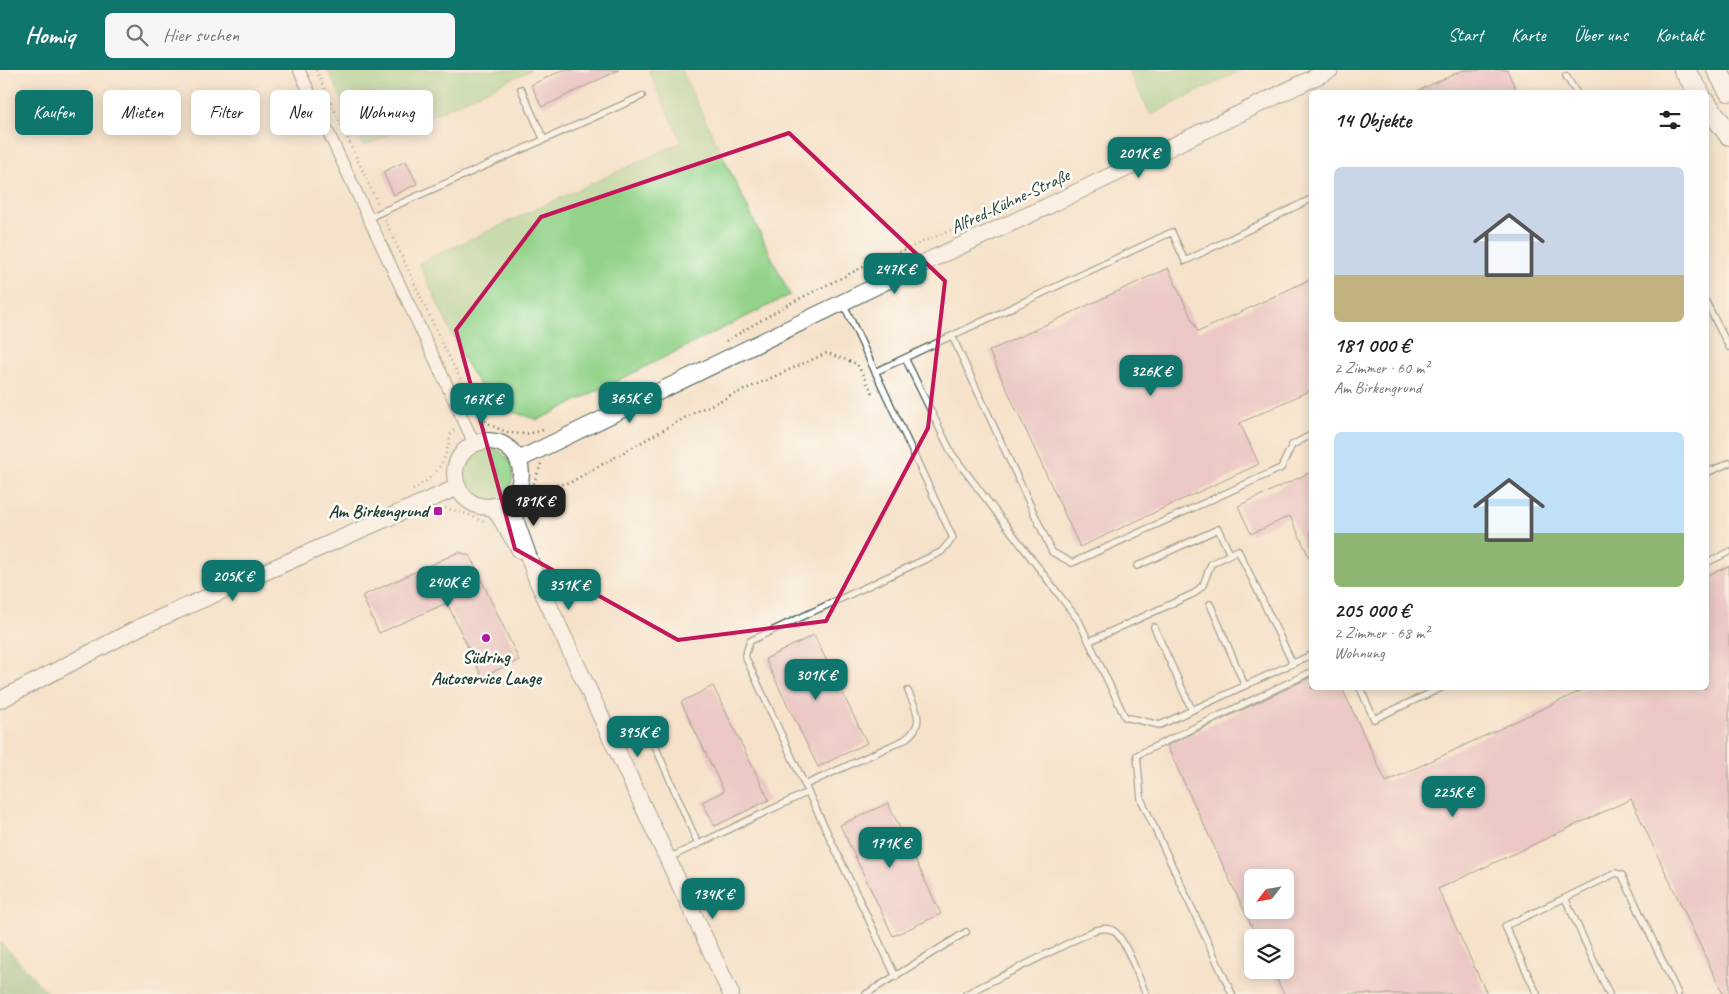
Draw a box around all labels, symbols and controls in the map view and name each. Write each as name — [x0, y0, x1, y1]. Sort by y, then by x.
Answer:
search box — [105, 13, 455, 58]
text: Homiq — [25, 20, 75, 50]
icon: search — [123, 21, 151, 49]
text: Hier suchen — [163, 23, 239, 47]
text: Start — [1448, 24, 1483, 46]
text: Karte — [1511, 24, 1546, 46]
text: Über uns — [1574, 24, 1628, 46]
text: Kontakt — [1656, 24, 1704, 46]
chip: Kaufen — [15, 90, 93, 135]
chip: Mieten — [103, 90, 181, 135]
chip: Filter — [191, 90, 260, 135]
chip: Neu — [270, 90, 330, 135]
chip: Wohnung — [340, 90, 433, 135]
icon: filters — [1656, 106, 1684, 134]
text: 14 Objekte — [1334, 107, 1411, 133]
pin: 201K € — [1098, 136, 1180, 179]
text: 201K € — [1119, 143, 1159, 163]
street label: Alfred-Kühne-Straße — [947, 163, 1074, 238]
icon: home — [1464, 200, 1554, 290]
pin: 247K € — [854, 252, 936, 295]
text: 247K € — [875, 259, 915, 279]
text: 181 000 € — [1334, 332, 1410, 358]
pin: 326K € — [1110, 354, 1192, 397]
text: 2 Zimmer · 60 m² — [1334, 358, 1429, 378]
text: 326K € — [1130, 361, 1172, 381]
text: Am Birkengrund — [1334, 378, 1421, 398]
pin: 167K € — [441, 382, 523, 425]
pin: 365K € — [589, 382, 671, 424]
text: 365K € — [610, 388, 650, 408]
text: 167K € — [461, 389, 503, 409]
icon: home — [1464, 465, 1554, 555]
pin: 181K € — [493, 484, 575, 527]
text: 181K € — [514, 491, 554, 511]
place label: Am Birkengrund — [328, 500, 432, 522]
marker: Am Birkengrund — [432, 505, 444, 517]
pin: 205K € — [192, 560, 274, 602]
text: 205K € — [213, 566, 253, 586]
pin: 240K € — [407, 566, 489, 608]
pin: 351K € — [528, 568, 610, 611]
text: 240K € — [428, 572, 468, 592]
text: 351K € — [549, 575, 589, 595]
text: 205 000 € — [1334, 597, 1410, 623]
text: 2 Zimmer · 68 m² — [1334, 623, 1429, 643]
marker: Südring Autoservice Lange — [480, 632, 492, 644]
text: Wohnung — [1334, 643, 1385, 663]
place label: Südring Autoservice Lange — [431, 646, 543, 689]
pin: 301K € — [775, 658, 857, 701]
text: 301K € — [796, 665, 836, 685]
pin: 395K € — [597, 716, 679, 758]
text: 395K € — [618, 722, 658, 742]
pin: 225K € — [1412, 776, 1494, 818]
text: 225K € — [1433, 782, 1473, 802]
pin: 171K € — [849, 826, 931, 869]
text: 171K € — [870, 833, 910, 853]
north arrow — [1244, 869, 1294, 919]
map controls — [1244, 869, 1294, 979]
pin: 134K € — [672, 878, 754, 920]
text: 134K € — [693, 884, 733, 904]
button: layers — [1244, 929, 1294, 979]

